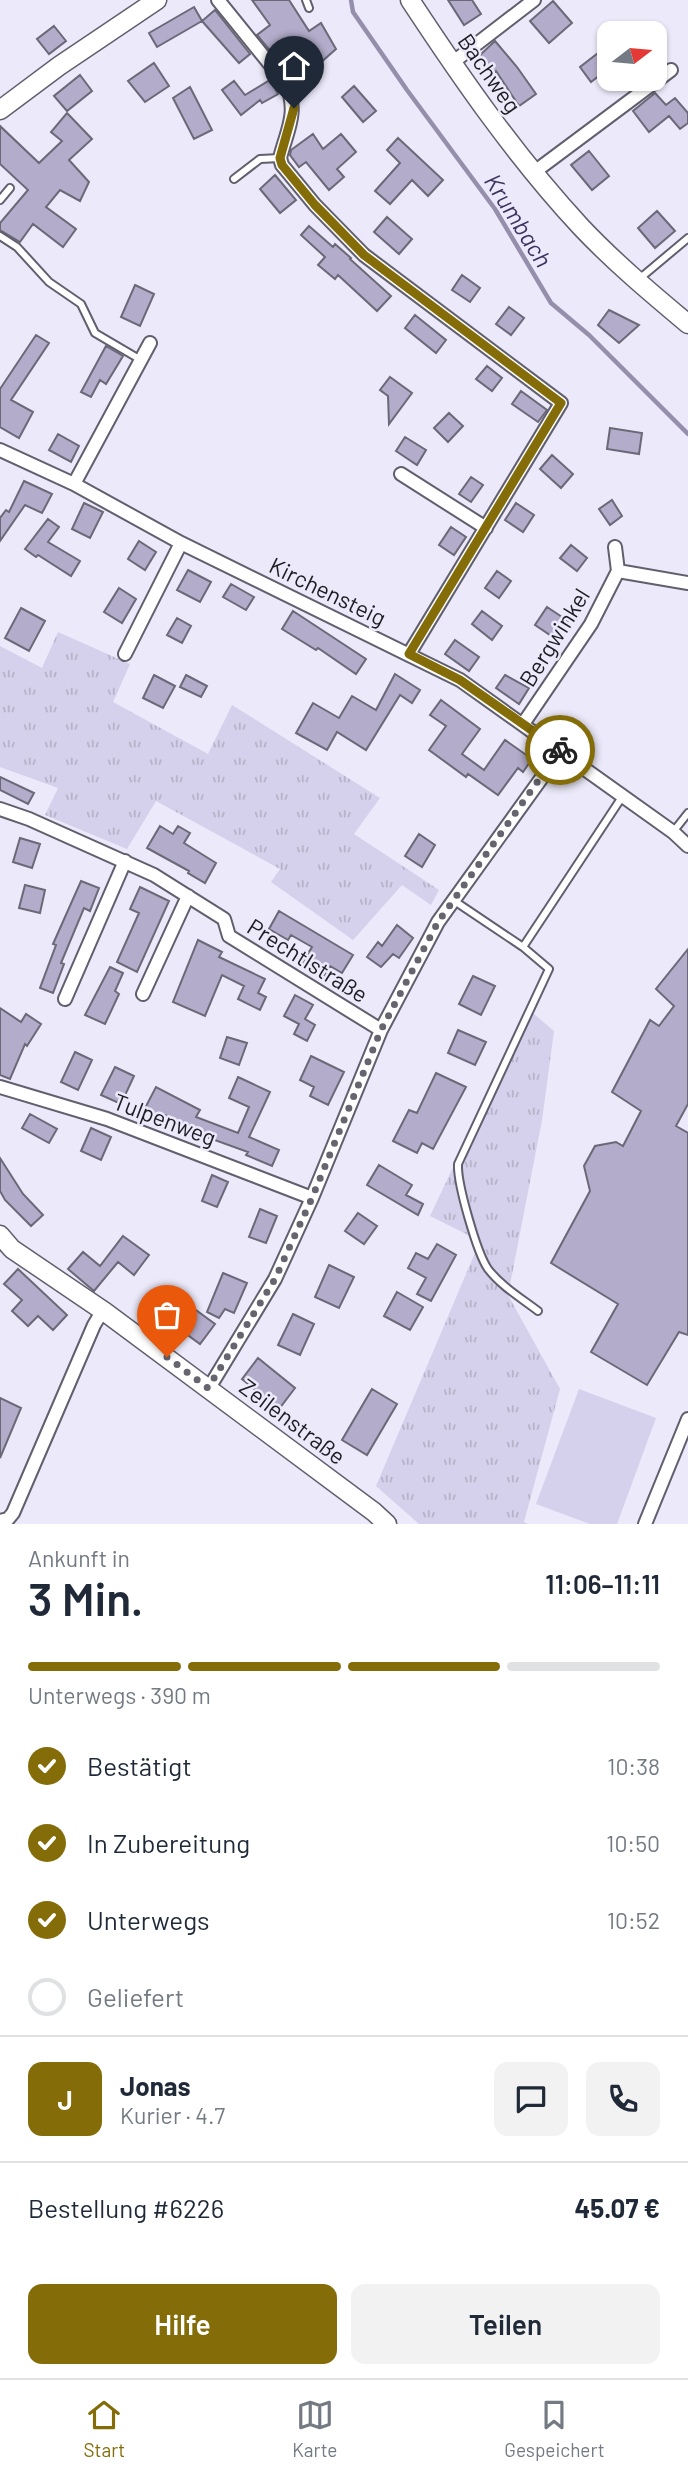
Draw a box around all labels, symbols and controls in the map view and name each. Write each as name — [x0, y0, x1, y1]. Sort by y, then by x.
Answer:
north arrow — [597, 21, 667, 91]
map controls — [597, 21, 667, 91]
street label: Bachweg — [452, 28, 528, 118]
pin — [264, 36, 324, 108]
icon: home — [275, 47, 313, 85]
water label: Krumbach — [479, 168, 559, 272]
street label: Kirchensteig — [265, 551, 391, 631]
street label: Bergwinkel — [513, 583, 595, 691]
courier — [525, 715, 595, 785]
icon: bike — [541, 731, 579, 769]
street label: Prechtlstraße — [243, 912, 373, 1008]
street label: Tulpenweg — [110, 1087, 220, 1151]
pin — [137, 1285, 197, 1357]
icon: bag — [148, 1296, 186, 1334]
street label: Zeilenstraße — [235, 1372, 351, 1470]
text: Ankunft in — [28, 1544, 130, 1572]
text: 11:06–11:11 — [545, 1568, 660, 1599]
text: 3 Min. — [28, 1570, 143, 1625]
text: Unterwegs · 390 m — [28, 1681, 211, 1709]
icon: check — [28, 1747, 66, 1785]
text: Bestätigt — [87, 1750, 192, 1781]
text: 10:38 — [607, 1752, 660, 1780]
icon: check — [28, 1824, 66, 1862]
text: In Zubereitung — [87, 1827, 250, 1858]
text: 10:50 — [606, 1829, 660, 1857]
icon: check — [28, 1901, 66, 1939]
text: Unterwegs — [87, 1904, 209, 1935]
text: 10:52 — [607, 1906, 660, 1934]
text: Geliefert — [87, 1981, 184, 2012]
button: chat — [494, 2062, 568, 2136]
button: phone — [586, 2062, 660, 2136]
text: Jonas — [120, 2070, 191, 2101]
text: J — [57, 2084, 73, 2115]
text: Kurier · 4.7 — [120, 2101, 225, 2129]
text: Bestellung #6226 — [28, 2192, 224, 2223]
text: 45.07 € — [575, 2192, 660, 2223]
button: Hilfe — [28, 2284, 337, 2364]
button: Teilen — [351, 2284, 660, 2364]
tab: Start — [83, 2396, 125, 2461]
tab: Karte — [292, 2396, 337, 2461]
tab: Gespeichert — [504, 2396, 605, 2461]

